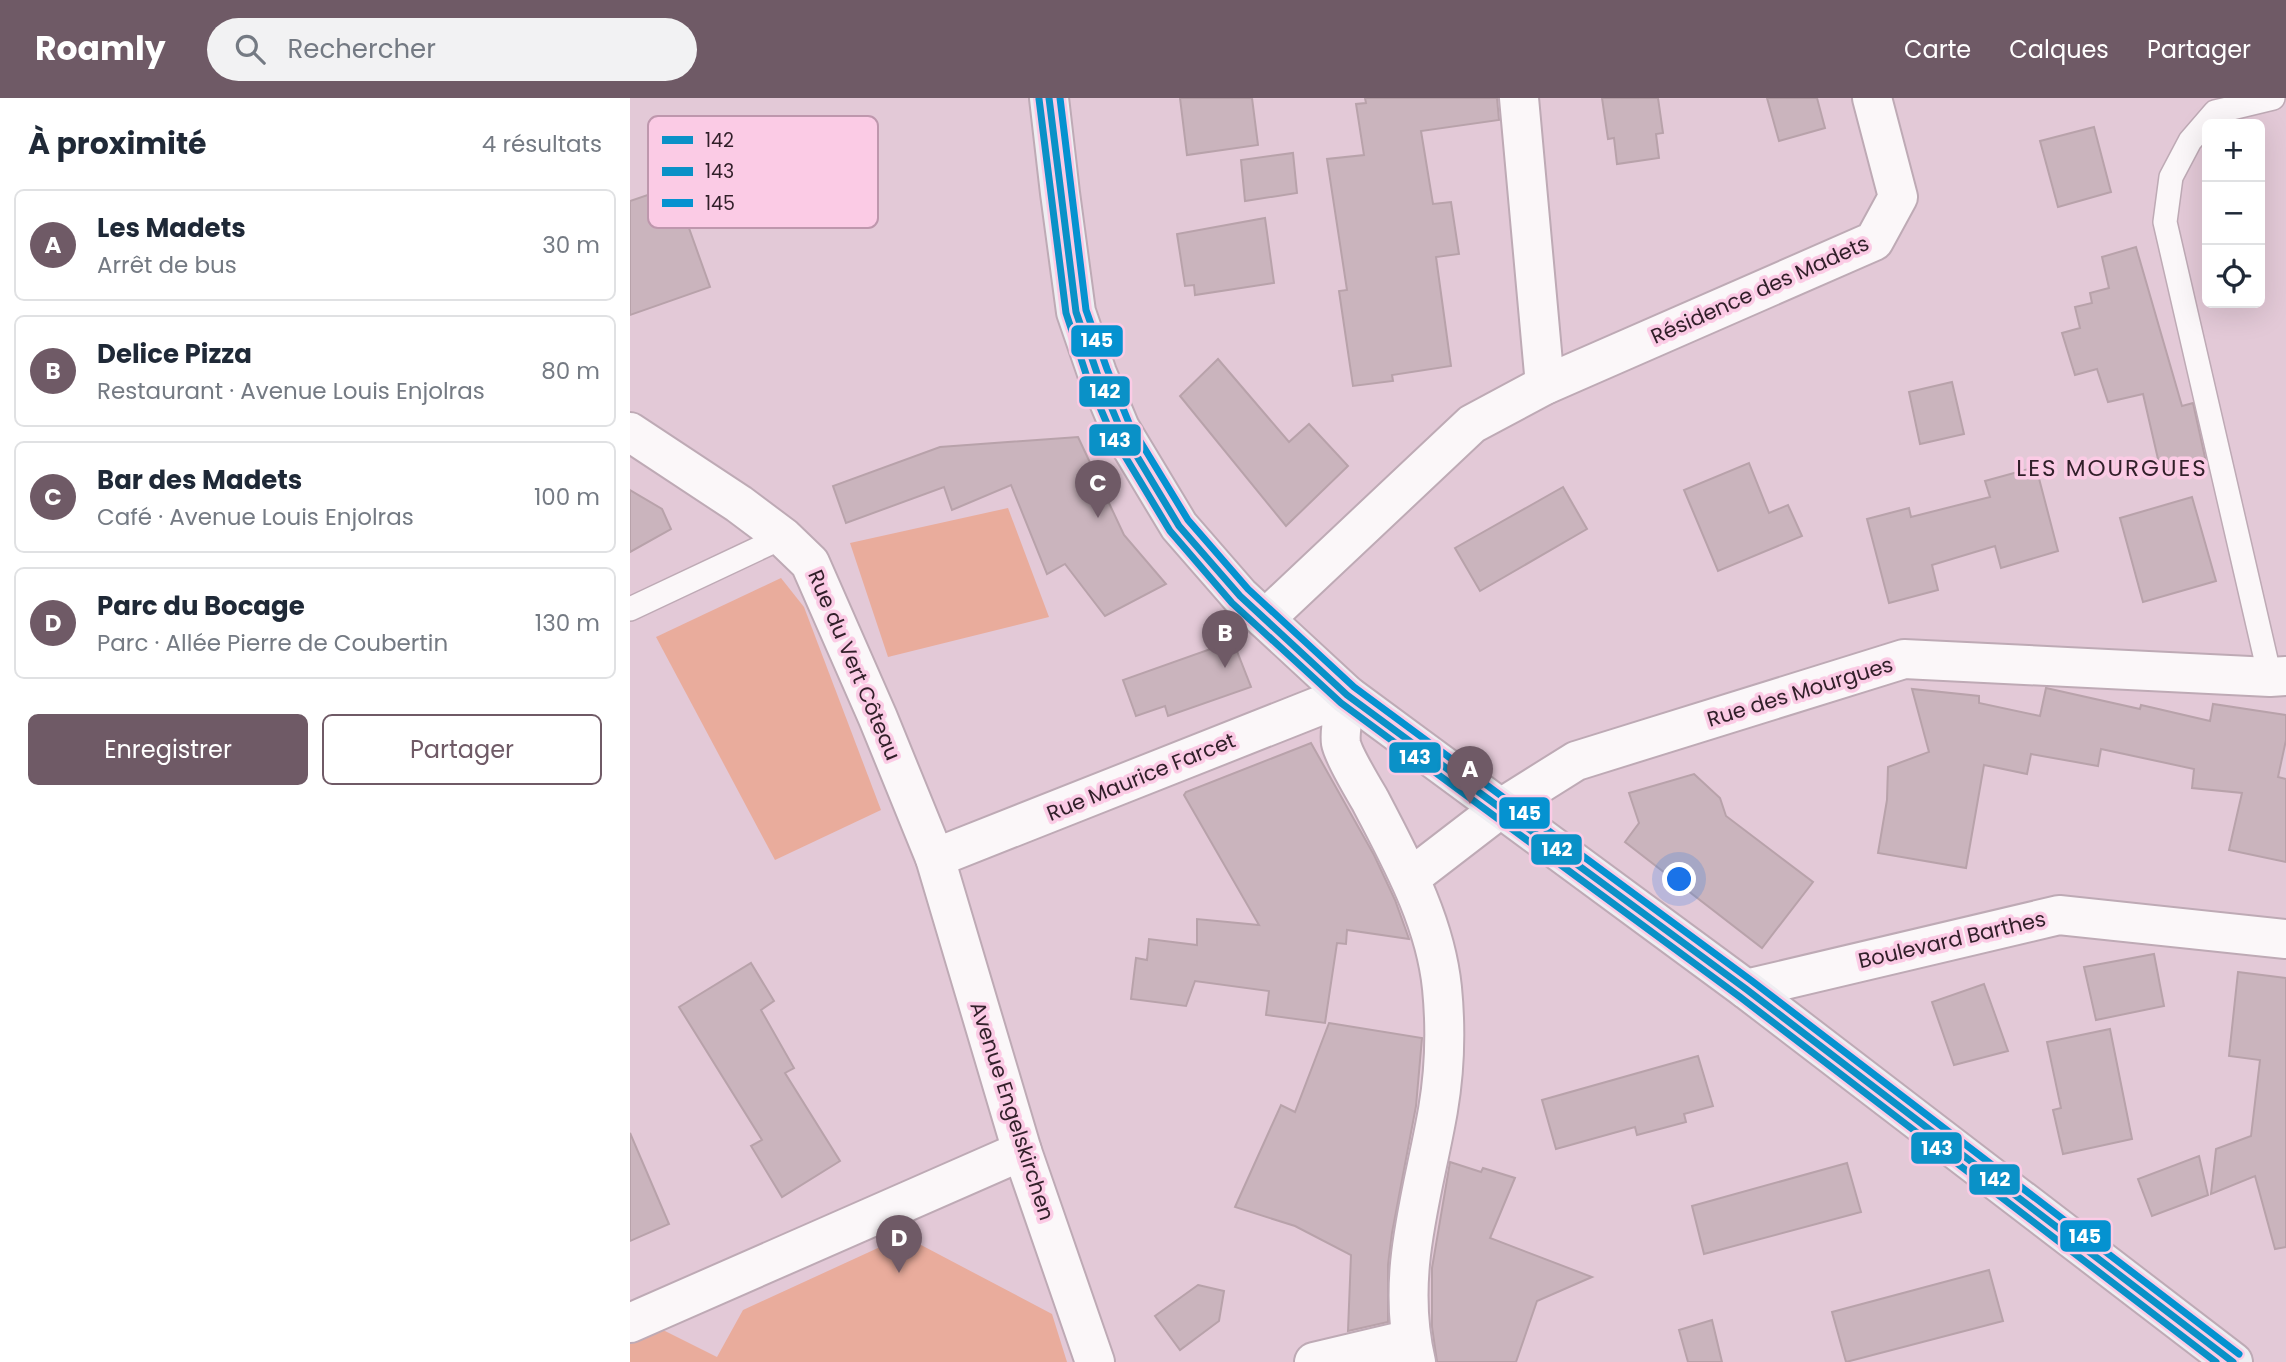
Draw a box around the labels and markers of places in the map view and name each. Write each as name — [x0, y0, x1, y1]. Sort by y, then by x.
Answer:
pin: C — [1075, 460, 1121, 518]
pin: B — [1202, 610, 1248, 668]
pin: A — [1447, 746, 1493, 804]
pin: D — [876, 1215, 922, 1273]

